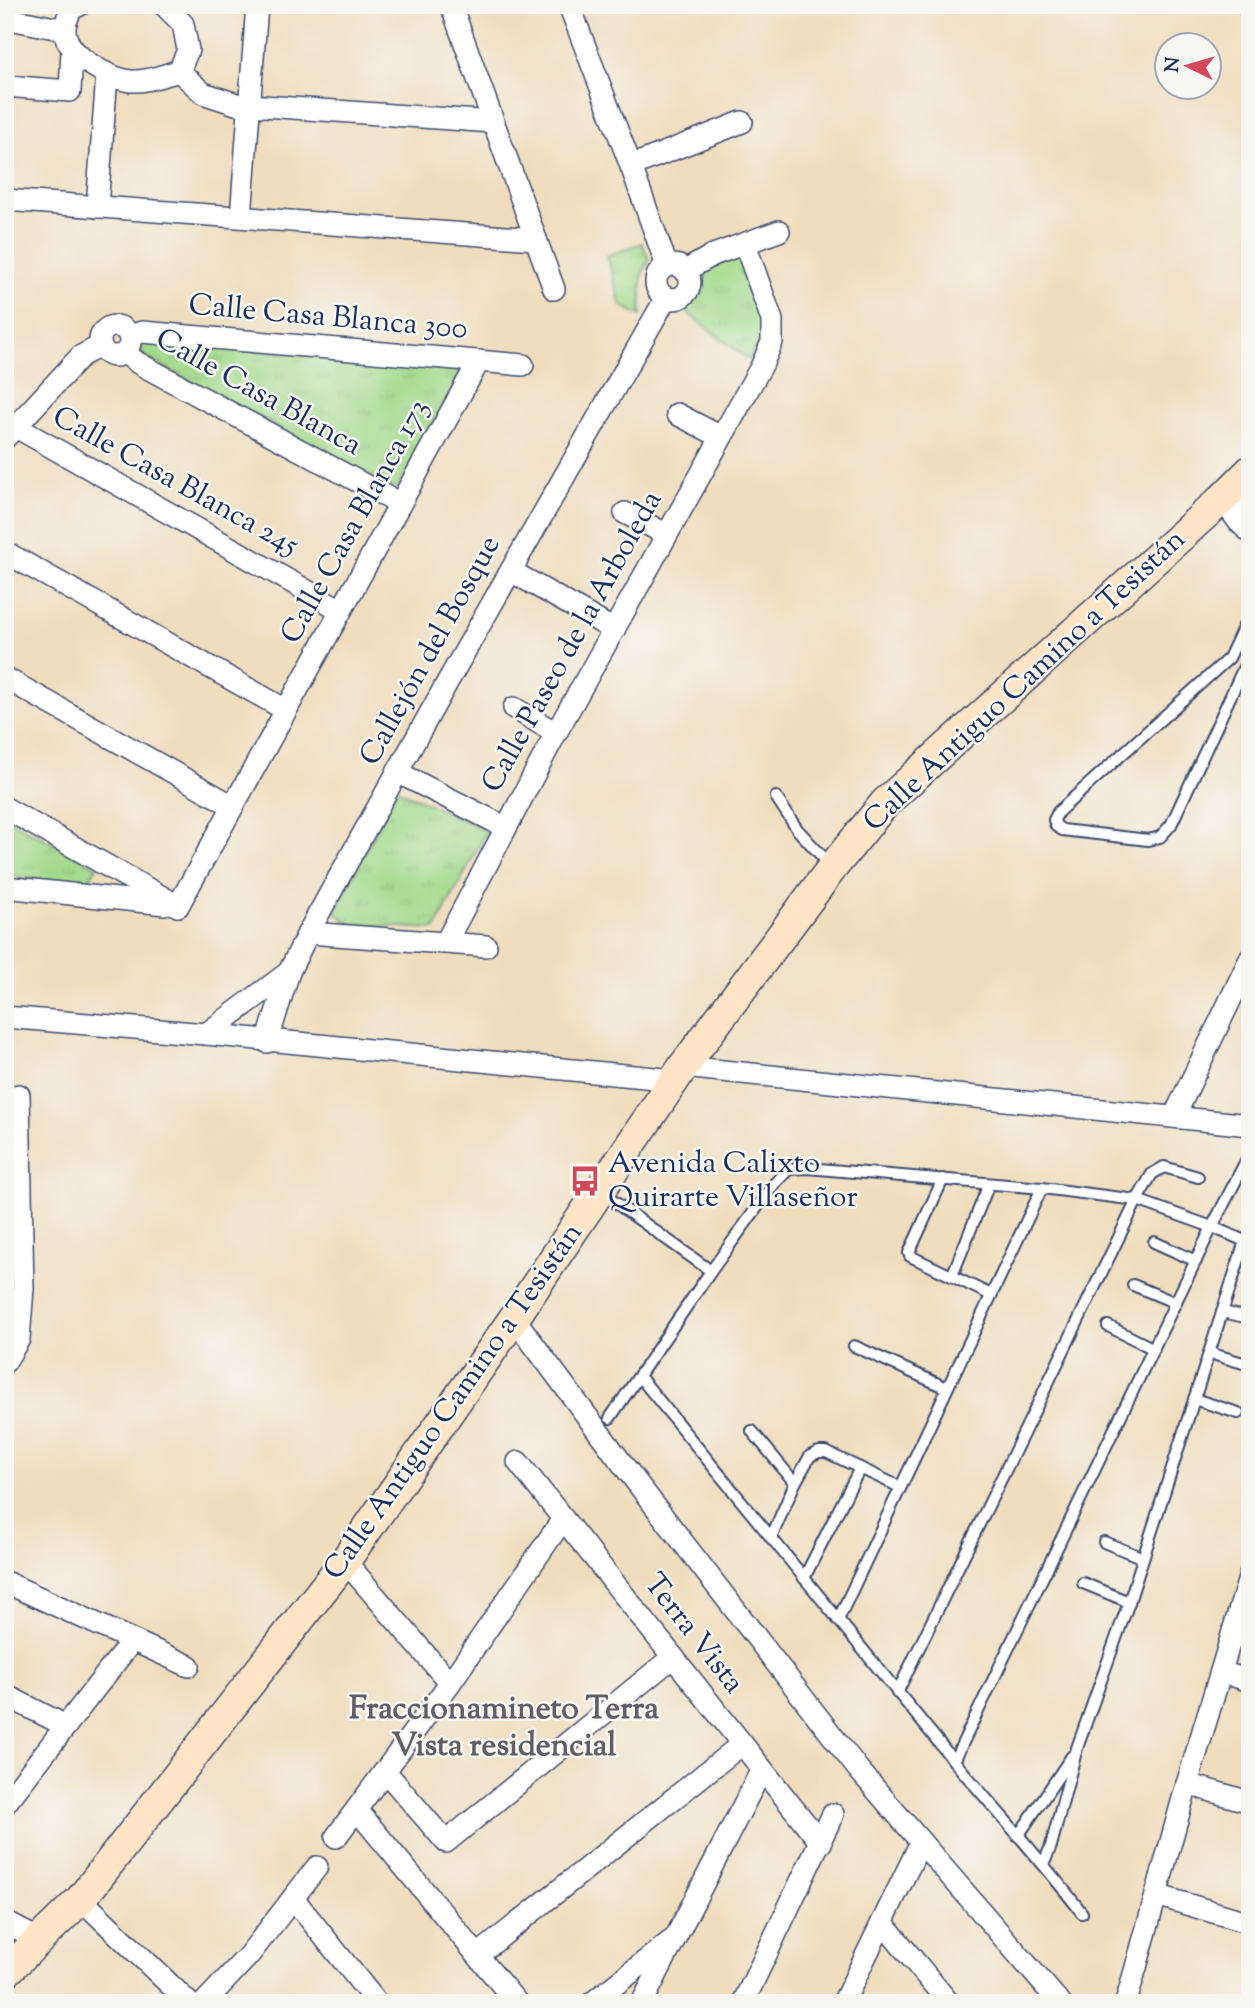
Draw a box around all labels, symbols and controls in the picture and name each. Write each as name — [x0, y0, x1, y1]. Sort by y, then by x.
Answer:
north arrow — [1154, 32, 1224, 102]
text: N — [1159, 56, 1188, 73]
street label: Calle Casa Blanca 300 — [187, 284, 469, 352]
street label: Calle Casa Blanca — [147, 318, 369, 468]
street label: Calle Casa Blanca 173 — [271, 392, 441, 652]
street label: Calle Casa Blanca 245 — [44, 396, 306, 568]
street label: Calle Paseo de la Arboleda — [472, 483, 674, 801]
street label: Calle Antiguo Camino a Tesistán — [854, 519, 1196, 842]
street label: Callejón del Bosque — [350, 528, 512, 774]
place label: Avenida Calixto Quirarte Villaseñor — [608, 1143, 858, 1220]
bus stop icon: Avenida Calixto Quirarte Villaseñor — [568, 1164, 602, 1198]
street label: Calle Antiguo Camino a Tesistán — [314, 1214, 594, 1589]
street label: Terra Vista — [632, 1565, 754, 1703]
district label: Fraccionamineto Terra Vista residencial — [349, 1687, 659, 1770]

